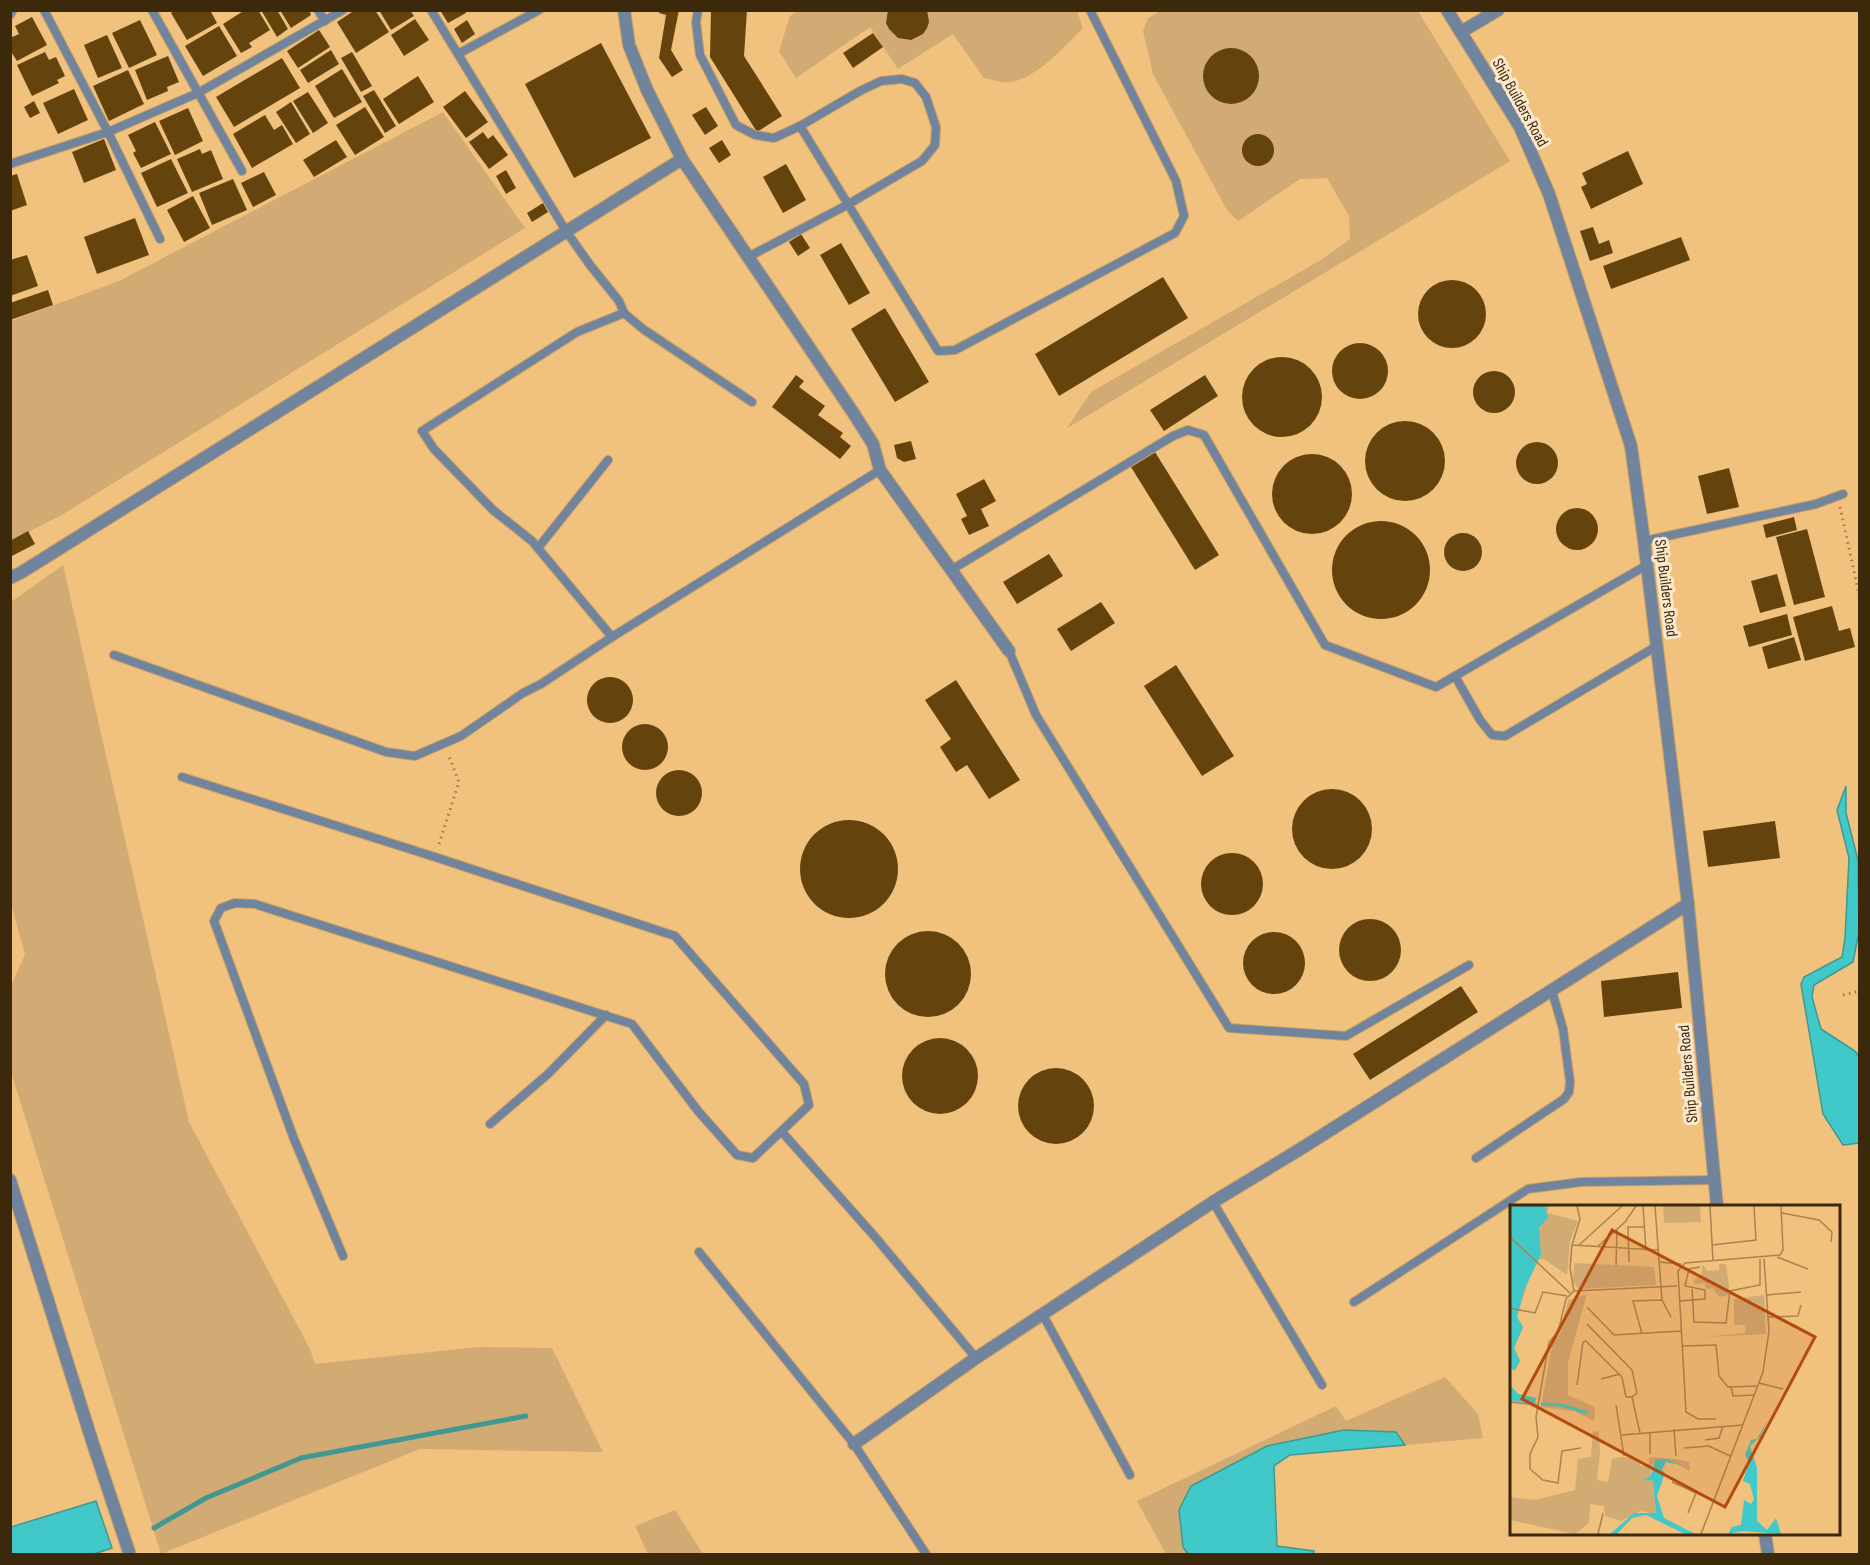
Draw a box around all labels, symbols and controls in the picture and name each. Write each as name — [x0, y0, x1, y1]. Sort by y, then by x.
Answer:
street label: Ship Builders Road — [1488, 55, 1552, 150]
street label: Ship Builders Road — [1650, 538, 1681, 638]
street label: Ship Builders Road — [1675, 1024, 1702, 1124]
inset map — [1510, 1205, 1840, 1535]

